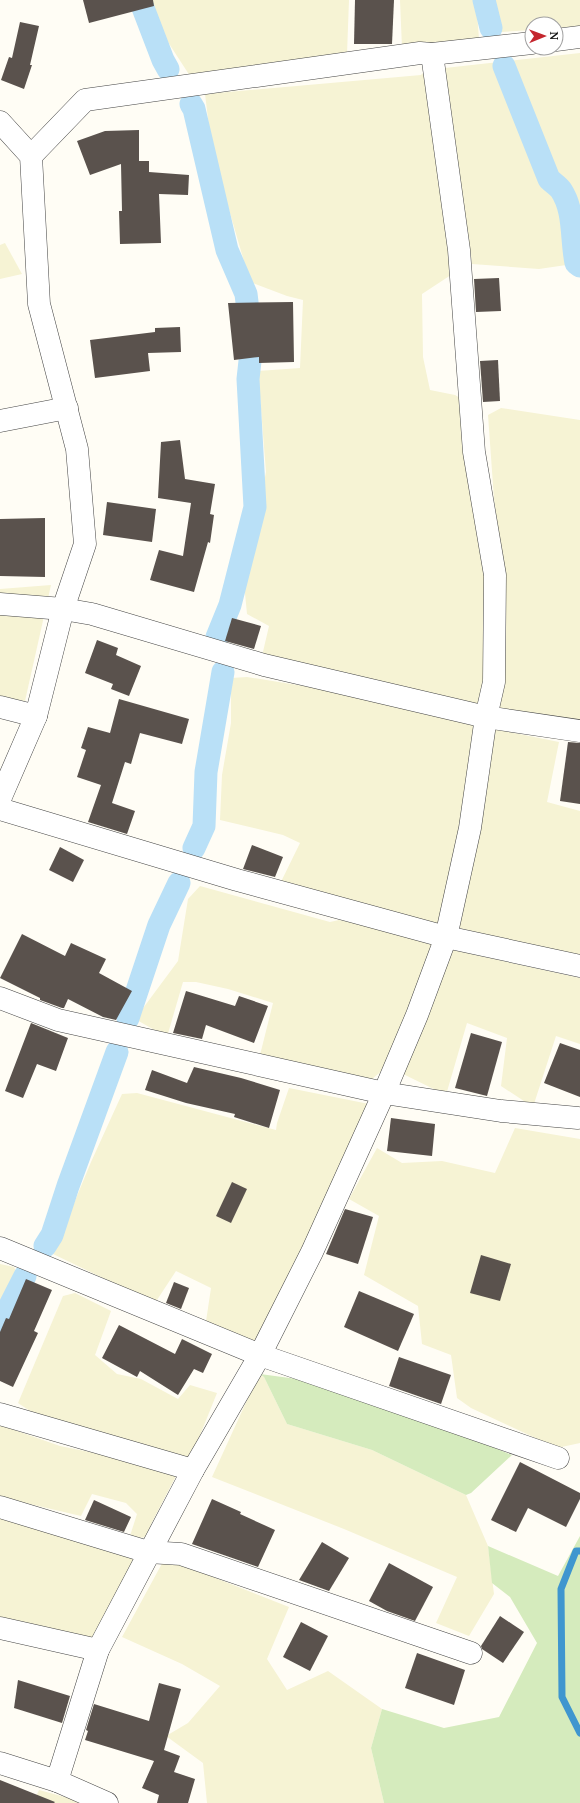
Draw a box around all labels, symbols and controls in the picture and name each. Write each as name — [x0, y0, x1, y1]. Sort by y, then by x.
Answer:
north arrow — [524, 16, 564, 56]
text: N — [547, 31, 562, 41]

